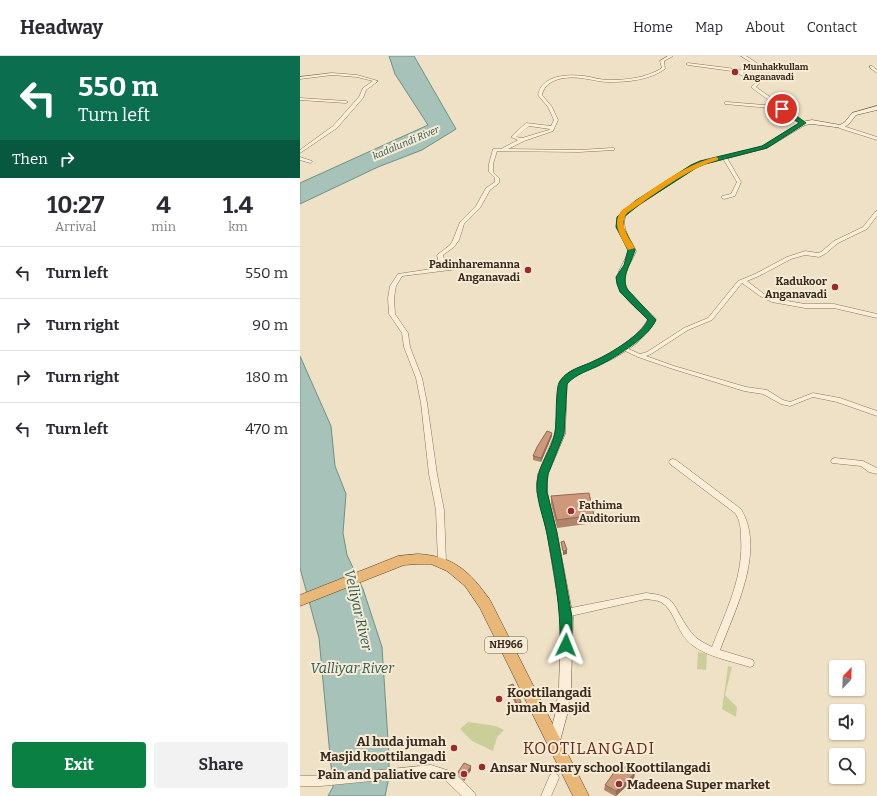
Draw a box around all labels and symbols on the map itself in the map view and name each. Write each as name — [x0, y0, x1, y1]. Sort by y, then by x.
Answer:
place label: Munhakkullam Anganavadi — [743, 62, 809, 82]
marker: Munhakkullam Anganavadi — [730, 67, 740, 77]
pin — [765, 92, 799, 126]
water label: kadalundi River — [371, 123, 442, 162]
place label: Padinharemanna Anganavadi — [429, 258, 521, 284]
marker: Padinharemanna Anganavadi — [523, 265, 533, 275]
place label: Kadukoor Anganavadi — [765, 275, 828, 301]
marker: Kadukoor Anganavadi — [830, 282, 840, 292]
place label: Fathima Auditorium — [579, 499, 641, 525]
marker: Fathima Auditorium — [566, 506, 576, 516]
water label: Velliyar River — [340, 568, 376, 653]
position arrow — [545, 624, 587, 666]
road number: NH966 — [485, 637, 527, 653]
water label: Valliyar River — [310, 660, 395, 677]
north arrow — [829, 660, 865, 696]
place label: Koottilangadi jumah Masjid — [506, 685, 592, 716]
marker: Koottilangadi jumah Masjid — [494, 694, 504, 704]
place label: Al huda jumah Masjid koottilangadi — [320, 734, 447, 765]
district label: KOOTILANGADI — [523, 739, 655, 758]
marker: Al huda jumah Masjid koottilangadi — [449, 743, 459, 753]
place label: Ansar Nursary school Koottilangadi — [490, 760, 711, 775]
marker: Ansar Nursary school Koottilangadi — [477, 762, 487, 772]
place label: Pain and paliative care — [318, 767, 456, 782]
marker: Pain and paliative care — [459, 769, 469, 779]
place label: Madeena Super market — [627, 777, 770, 792]
marker: Madeena Super market — [614, 779, 624, 789]

